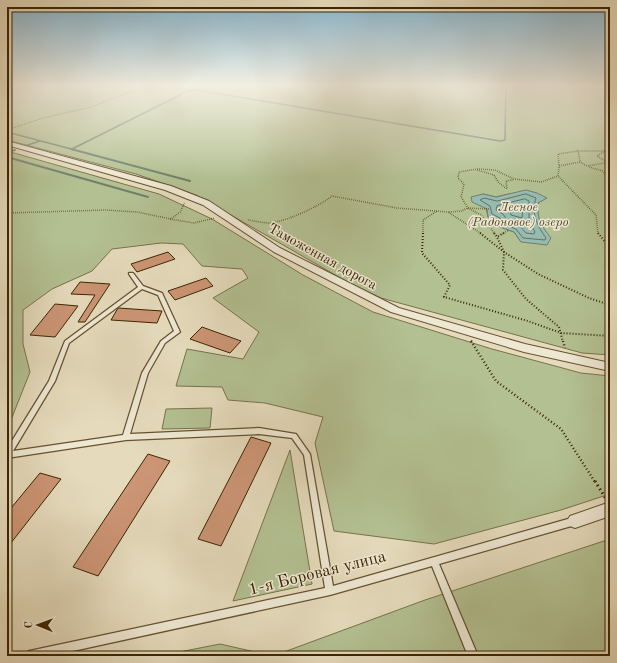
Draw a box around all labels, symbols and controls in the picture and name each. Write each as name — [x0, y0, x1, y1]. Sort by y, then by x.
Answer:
water label: Лесное (Радоновое) озеро — [467, 201, 569, 229]
street label: Таможенная дорога — [266, 221, 379, 293]
street label: 1-я Боровая улица — [247, 548, 388, 599]
north arrow — [18, 605, 58, 645]
text: С — [24, 621, 35, 629]

